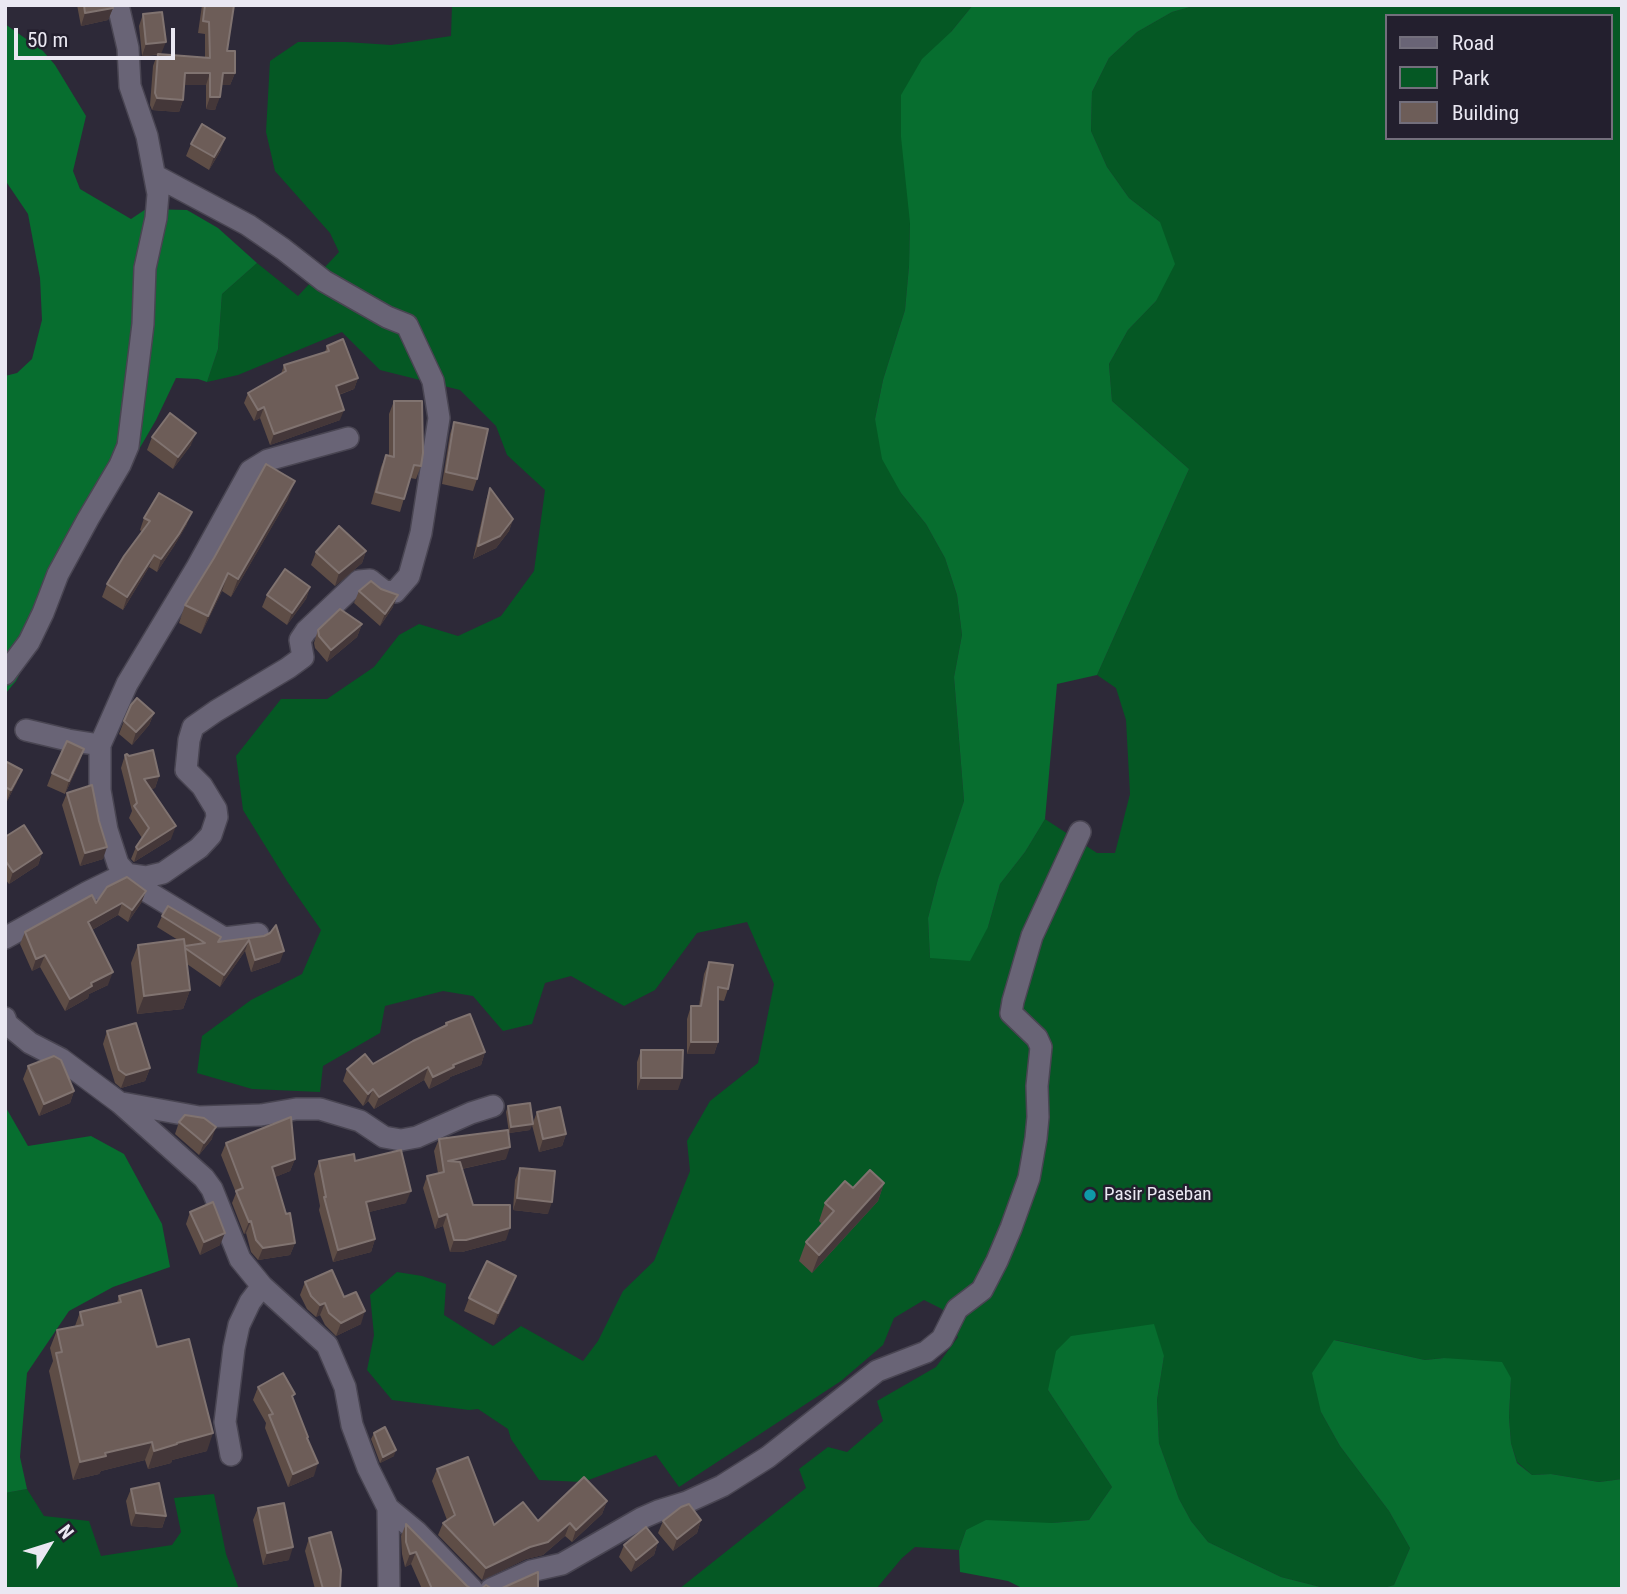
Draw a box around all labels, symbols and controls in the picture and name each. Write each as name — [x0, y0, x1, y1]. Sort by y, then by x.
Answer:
scale bar — [18, 14, 178, 58]
legend — [1386, 14, 1613, 140]
text: 50 m — [27, 28, 68, 52]
text: Road — [1452, 31, 1494, 55]
text: Park — [1452, 66, 1489, 90]
text: Building — [1452, 101, 1519, 125]
place label: Pasir Paseban — [1104, 1184, 1211, 1206]
marker: Pasir Paseban — [1082, 1187, 1098, 1203]
north arrow — [14, 1510, 84, 1580]
text: N — [53, 1520, 79, 1543]

